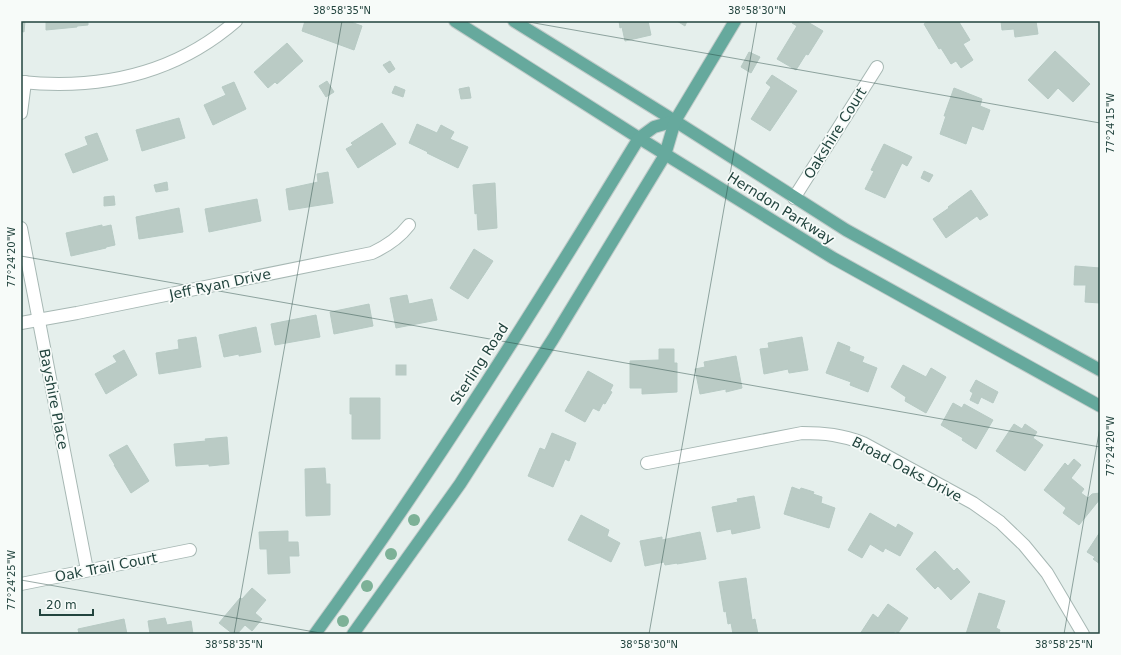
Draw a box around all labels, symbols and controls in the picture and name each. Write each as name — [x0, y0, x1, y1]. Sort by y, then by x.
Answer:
text: 38°58'35"N — [313, 5, 371, 16]
text: 38°58'30"N — [728, 5, 786, 16]
street label: Oakshire Court — [800, 84, 870, 182]
text: 77°24'15"W — [1105, 93, 1116, 153]
street label: Herndon Parkway — [725, 169, 837, 247]
text: 77°24'20"W — [6, 227, 17, 287]
street label: Jeff Ryan Drive — [167, 265, 272, 303]
street label: Sterling Road — [447, 320, 511, 408]
street label: Bayshire Place — [36, 347, 72, 451]
text: 77°24'20"W — [1105, 416, 1116, 476]
street label: Broad Oaks Drive — [849, 433, 965, 505]
street label: Oak Trail Court — [54, 549, 159, 585]
text: 77°24'25"W — [6, 550, 17, 610]
scale bar — [40, 591, 93, 617]
text: 20 m — [46, 598, 77, 612]
text: 38°58'35"N — [205, 639, 263, 650]
text: 38°58'30"N — [620, 639, 678, 650]
text: 38°58'25"N — [1035, 639, 1093, 650]

